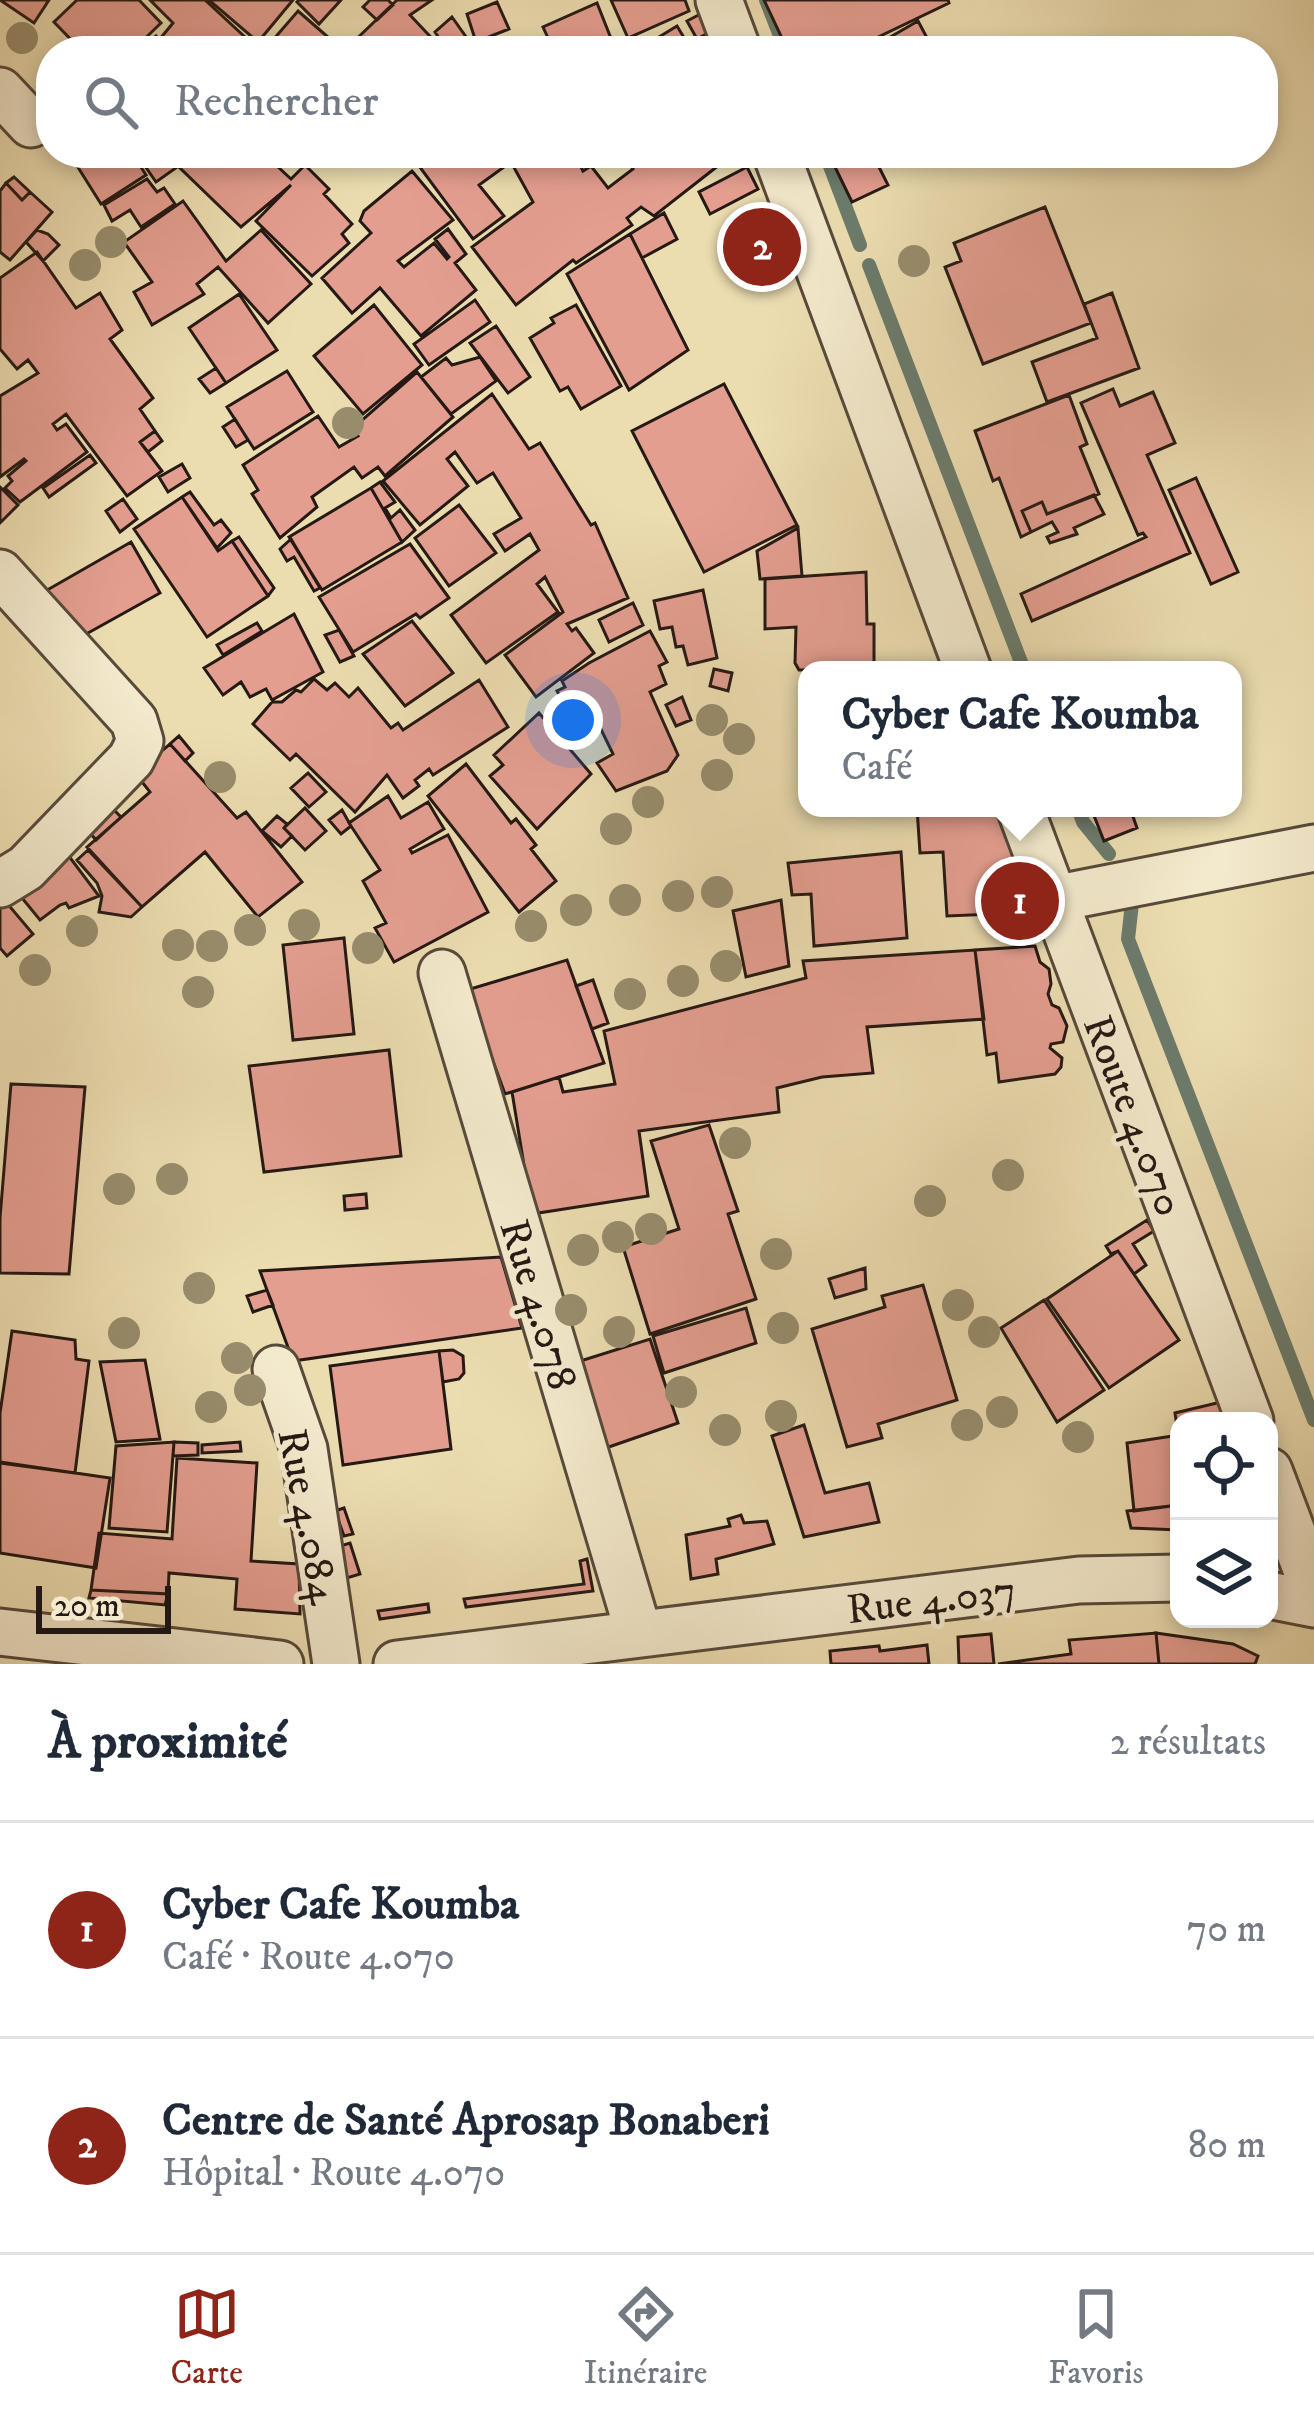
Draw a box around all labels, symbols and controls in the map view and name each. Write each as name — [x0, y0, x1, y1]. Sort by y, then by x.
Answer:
search box — [36, 36, 1278, 168]
icon: search — [78, 69, 144, 135]
text: Rechercher — [174, 74, 379, 130]
pin: 2 — [723, 202, 801, 292]
popup — [798, 661, 1242, 817]
text: Cyber Cafe Koumba — [841, 687, 1199, 743]
your location — [543, 690, 603, 750]
text: Café — [841, 743, 912, 792]
pin: 1 — [981, 856, 1059, 946]
street label: Route 4.070 — [1070, 1008, 1194, 1224]
street label: Rue 4.078 — [487, 1213, 588, 1396]
map controls — [1170, 1412, 1278, 1628]
button: locate — [1170, 1412, 1278, 1520]
street label: Rue 4.084 — [265, 1424, 350, 1609]
button: layers — [1170, 1520, 1278, 1628]
street label: Rue 4.037 — [844, 1565, 1019, 1637]
scale bar — [36, 1580, 171, 1633]
text: 20 m — [54, 1586, 120, 1627]
text: À proximité — [48, 1710, 288, 1774]
text: 2 résultats — [1110, 1718, 1266, 1767]
text: Cyber Cafe Koumba — [162, 1877, 519, 1933]
text: 1 — [80, 1905, 94, 1954]
text: 70 m — [1187, 1905, 1266, 1954]
text: Café · Route 4.070 — [162, 1933, 455, 1982]
text: Centre de Santé Aprosap Bonaberi — [162, 2093, 770, 2149]
text: 2 — [77, 2121, 97, 2170]
text: 80 m — [1188, 2121, 1266, 2170]
text: Hôpital · Route 4.070 — [162, 2149, 505, 2198]
tab: Carte — [170, 2281, 243, 2394]
tab: Itinéraire — [584, 2281, 707, 2394]
tab: Favoris — [1048, 2281, 1144, 2394]

